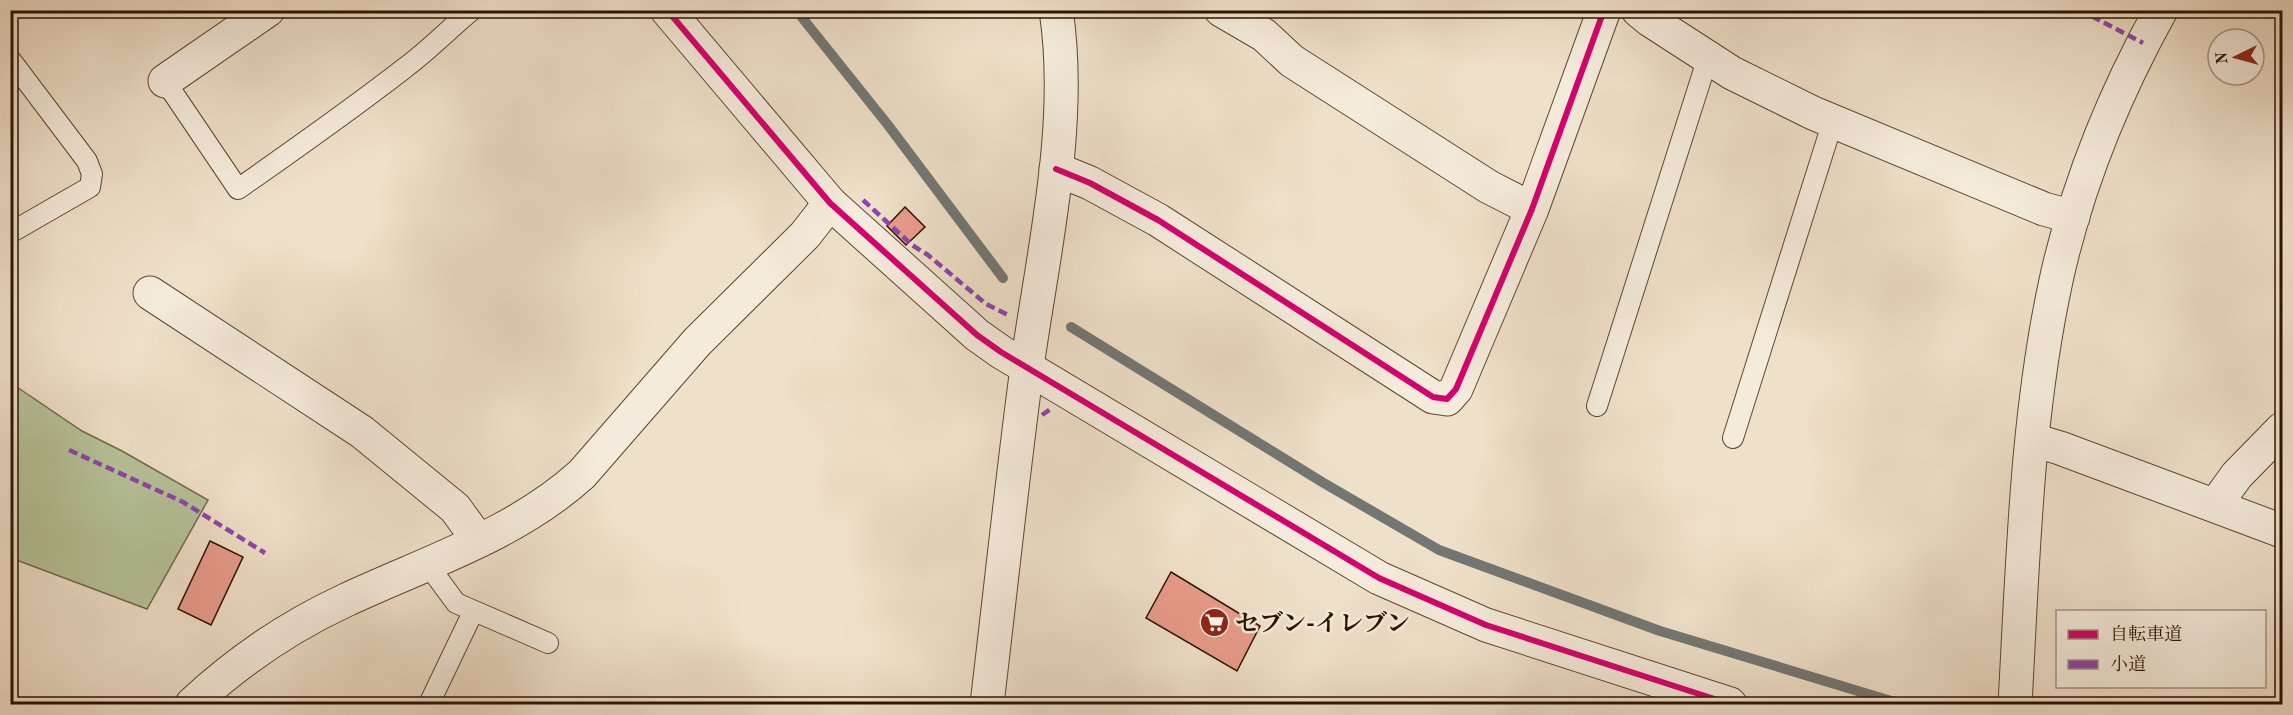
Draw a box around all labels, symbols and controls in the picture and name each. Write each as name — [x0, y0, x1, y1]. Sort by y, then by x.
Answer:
north arrow — [2206, 27, 2266, 87]
text: N — [2214, 51, 2232, 65]
supermarket icon: セブン-イレブン — [1198, 607, 1230, 639]
place label: セブン-イレブン — [1235, 610, 1410, 637]
legend — [2056, 610, 2266, 688]
text: 自転車道 — [2110, 624, 2182, 644]
text: 小道 — [2110, 654, 2146, 674]

